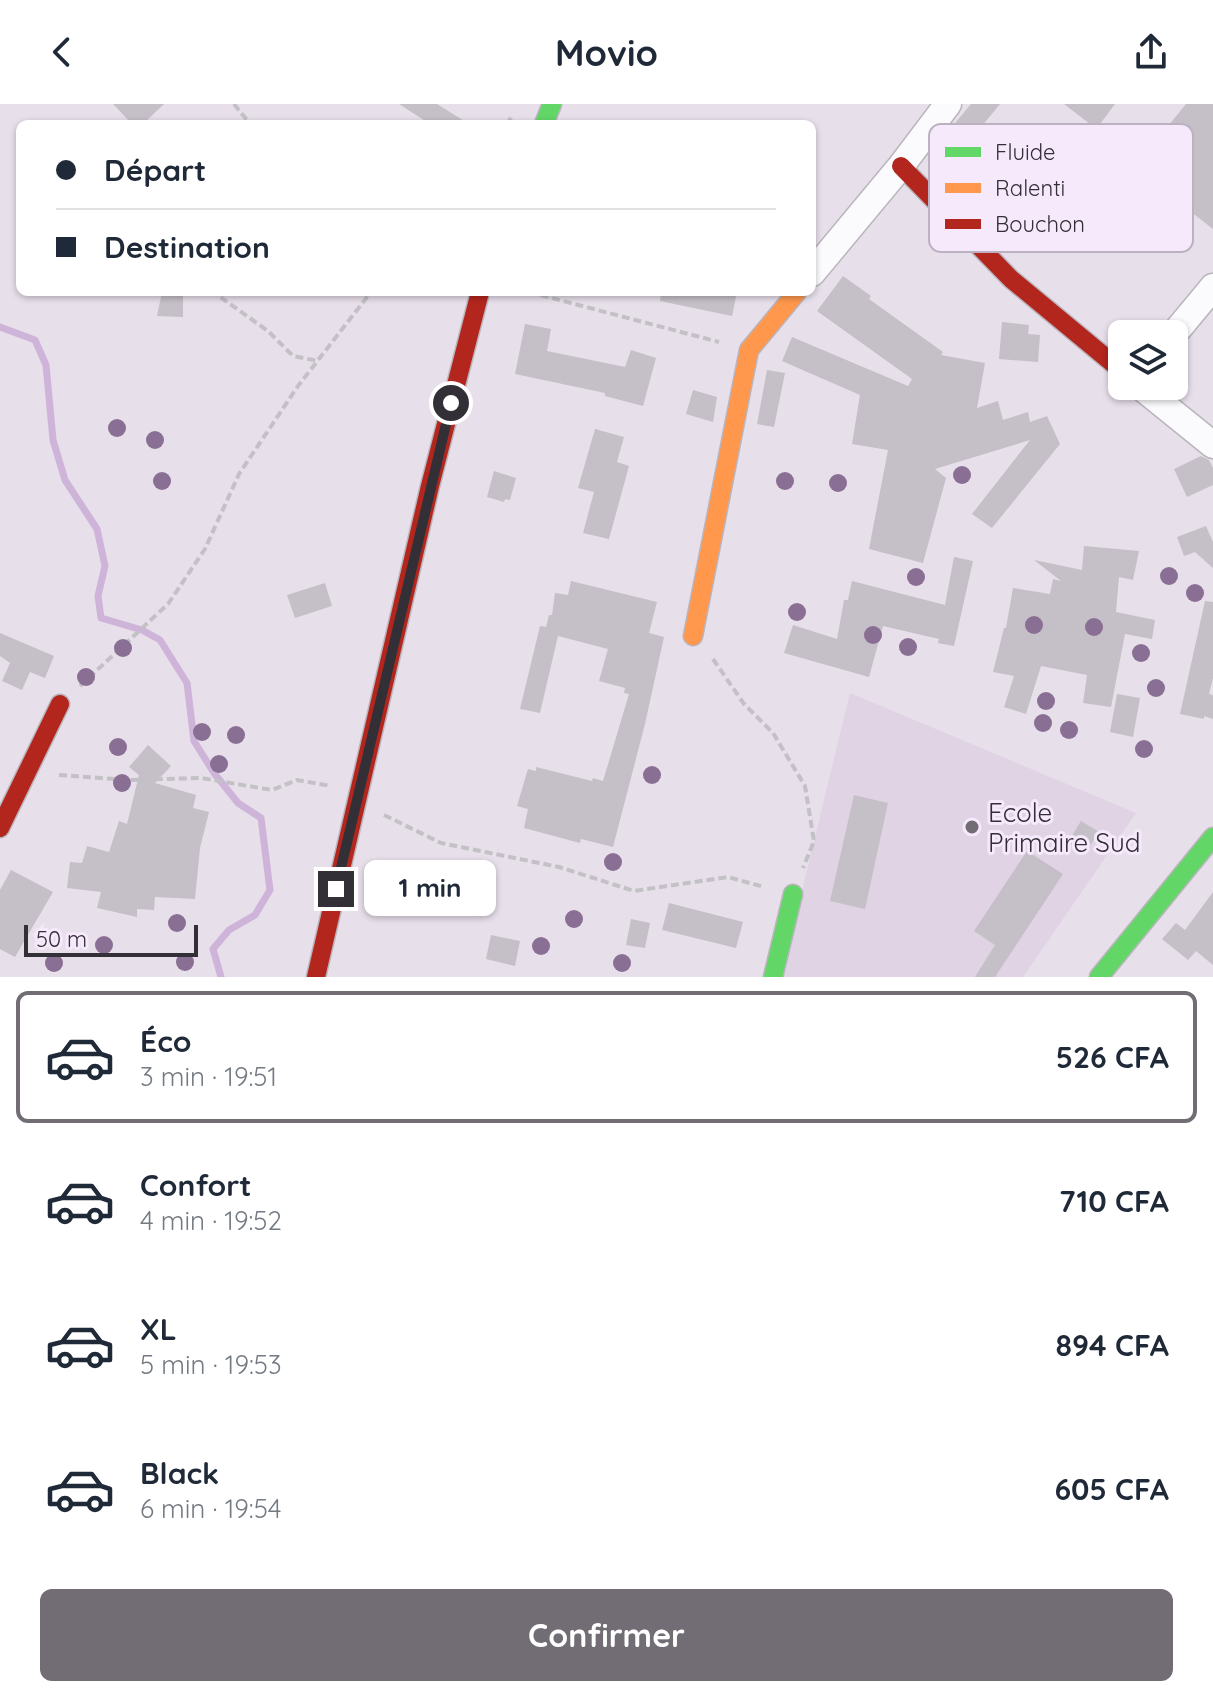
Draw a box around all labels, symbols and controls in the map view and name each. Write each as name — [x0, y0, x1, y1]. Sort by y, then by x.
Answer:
icon: back — [40, 30, 84, 74]
text: Movio — [555, 30, 658, 75]
icon: share — [1129, 30, 1173, 74]
legend — [929, 124, 1193, 252]
text: Fluide — [995, 138, 1055, 166]
text: Départ — [104, 151, 206, 189]
text: Ralenti — [995, 174, 1065, 202]
text: Bouchon — [995, 210, 1085, 238]
text: Destination — [104, 228, 270, 266]
map controls — [1108, 320, 1188, 400]
button: layers — [1108, 320, 1188, 400]
route start — [433, 385, 469, 421]
place label: Ecole Primaire Sud — [988, 796, 1141, 859]
marker: Ecole Primaire Sud — [963, 818, 981, 836]
callout: 1 min — [364, 861, 496, 917]
route end — [318, 871, 354, 907]
text: 1 min — [399, 871, 462, 904]
scale bar — [24, 921, 198, 957]
text: 50 m — [36, 925, 87, 953]
icon: car — [44, 1021, 116, 1093]
text: Éco — [140, 1022, 191, 1060]
text: 526 CFA — [1056, 1038, 1169, 1076]
text: 3 min · 19:51 — [140, 1060, 277, 1093]
icon: car — [44, 1165, 116, 1237]
text: Confort — [140, 1166, 252, 1204]
text: 710 CFA — [1059, 1182, 1169, 1220]
text: 4 min · 19:52 — [140, 1204, 282, 1237]
icon: car — [44, 1309, 116, 1381]
text: XL — [140, 1310, 177, 1348]
text: 894 CFA — [1056, 1326, 1169, 1364]
text: 5 min · 19:53 — [140, 1348, 282, 1381]
icon: car — [44, 1453, 116, 1525]
text: Black — [140, 1454, 219, 1492]
text: 605 CFA — [1054, 1470, 1169, 1508]
text: 6 min · 19:54 — [140, 1492, 282, 1525]
button: Confirmer — [40, 1589, 1173, 1681]

